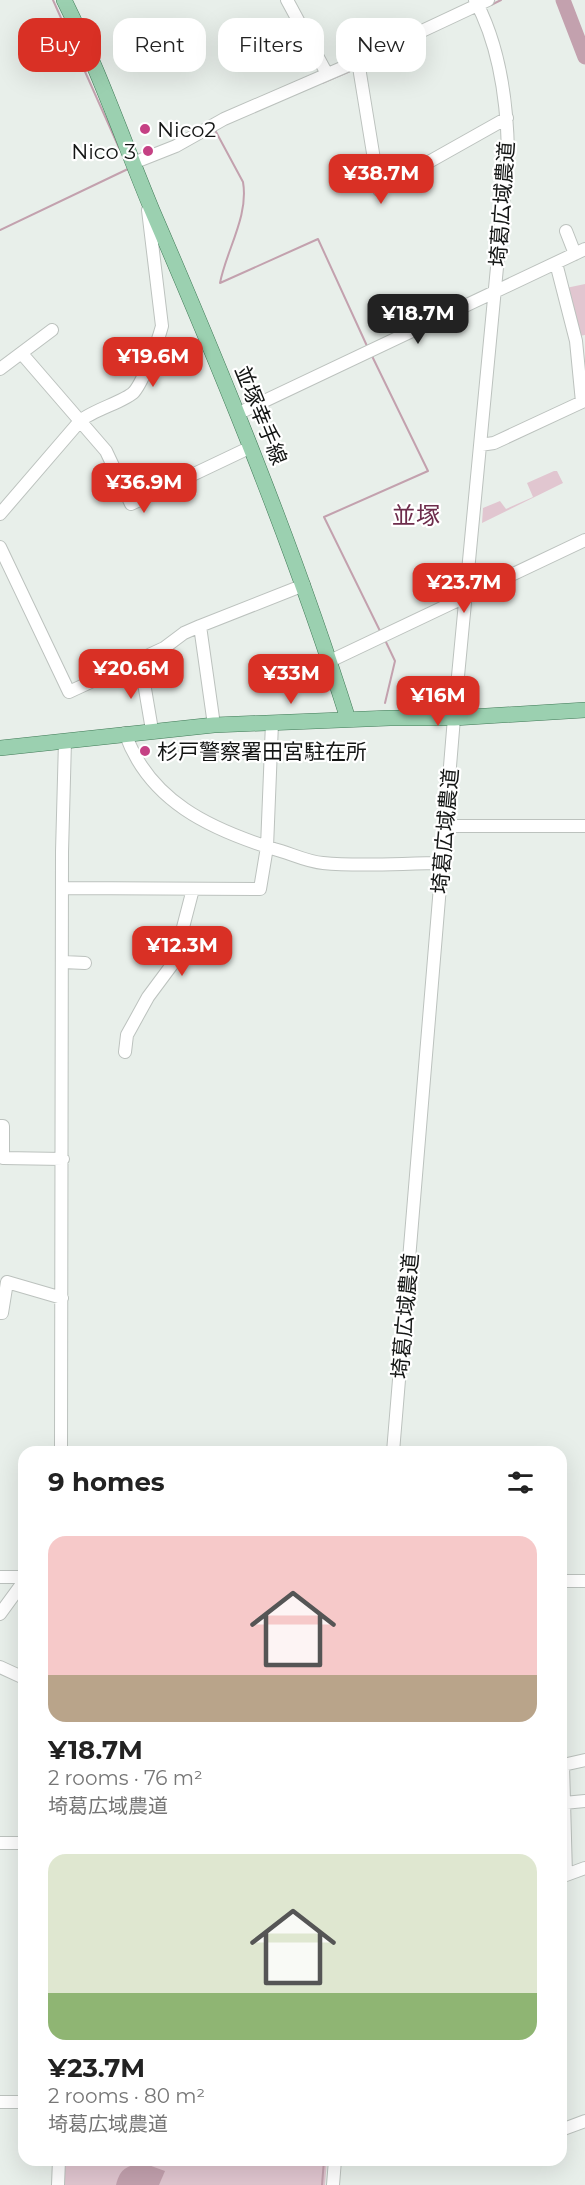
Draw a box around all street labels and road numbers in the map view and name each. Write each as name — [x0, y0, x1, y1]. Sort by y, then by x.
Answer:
street label: 埼葛広域農道 — [485, 140, 519, 268]
street label: 並塚幸手線 — [230, 362, 292, 468]
street label: 埼葛広域農道 — [427, 767, 463, 895]
street label: 埼葛広域農道 — [387, 1252, 423, 1380]

